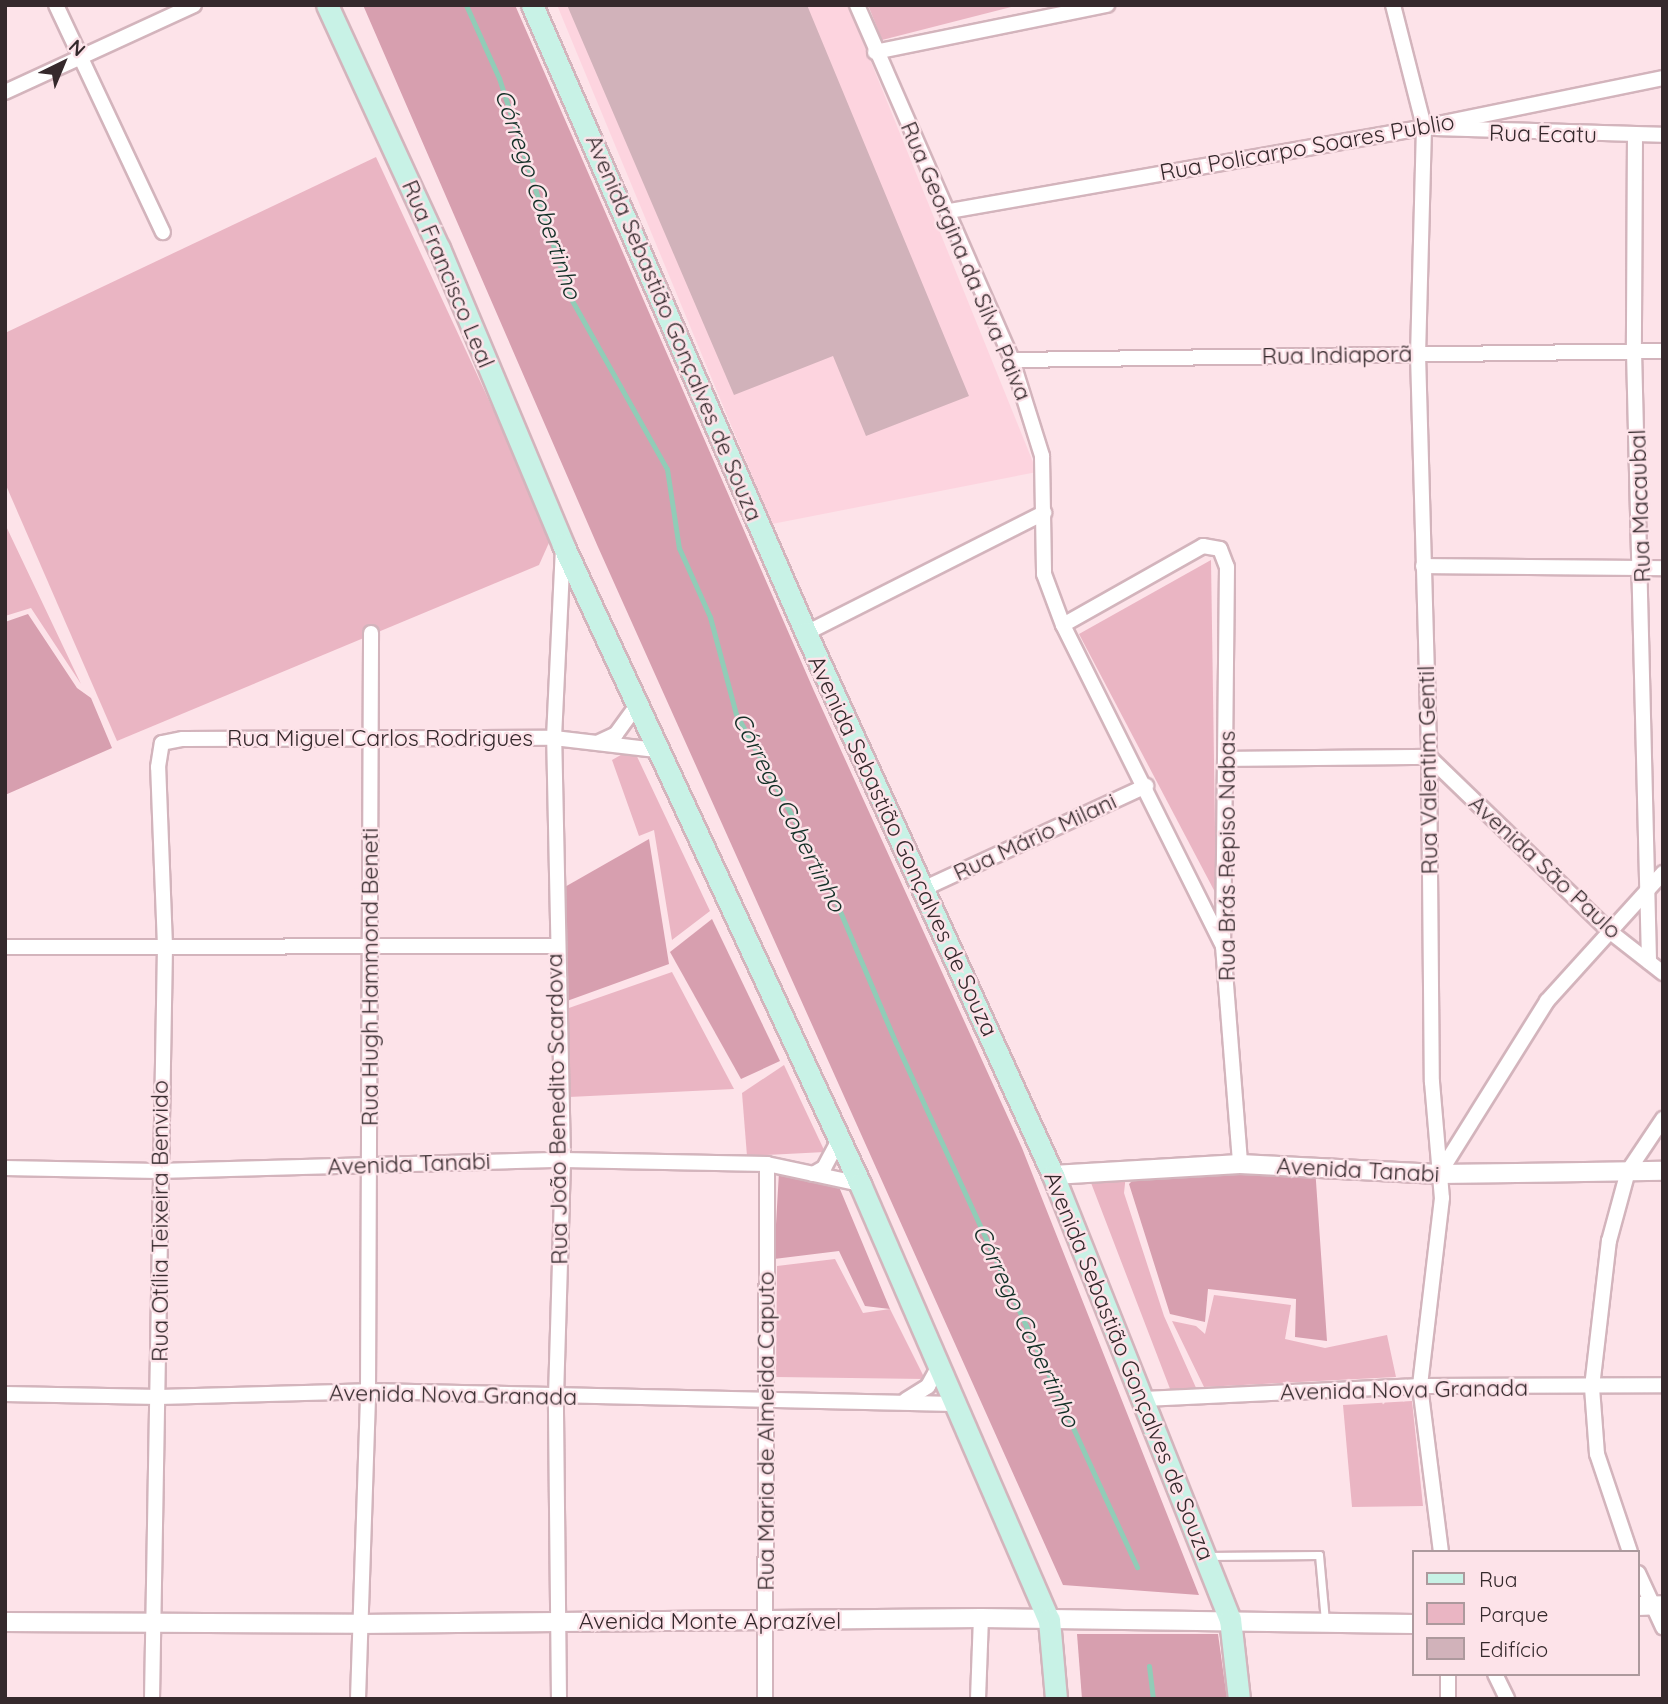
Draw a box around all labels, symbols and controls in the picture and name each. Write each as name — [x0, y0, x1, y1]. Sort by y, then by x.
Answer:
north arrow — [28, 28, 98, 98]
text: N — [64, 34, 91, 61]
water label: Córrego Cobertinho — [489, 85, 587, 303]
street label: Rua Policarpo Soares Publio — [1157, 107, 1457, 187]
street label: Rua Georgina da Silva Paiva — [895, 117, 1037, 405]
street label: Rua Ecatu — [1489, 119, 1597, 149]
street label: Avenida Sebastião Gonçalves de Souza — [580, 131, 768, 525]
street label: Rua Francisco Leal — [396, 176, 500, 372]
street label: Rua Indiaporã — [1261, 340, 1413, 370]
street label: Rua Macaubal — [1624, 429, 1656, 583]
street label: Avenida Sebastião Gonçalves de Souza — [802, 651, 1004, 1041]
street label: Rua Valentim Gentil — [1412, 665, 1444, 875]
water label: Córrego Cobertinho — [726, 708, 852, 916]
street label: Rua Miguel Carlos Rodrigues — [227, 724, 533, 752]
street label: Rua Brás Repiso Nabas — [1213, 731, 1241, 981]
street label: Rua Mário Milani — [949, 787, 1121, 887]
street label: Avenida São Paulo — [1463, 789, 1627, 945]
street label: Rua Hugh Hammond Beneti — [356, 828, 384, 1126]
street label: Rua João Benedito Scardova — [540, 953, 574, 1265]
street label: Rua Otília Teixeira Benvido — [146, 1080, 174, 1362]
street label: Avenida Tanabi — [327, 1147, 491, 1181]
street label: Avenida Tanabi — [1276, 1152, 1440, 1188]
street label: Avenida Sebastião Gonçalves de Souza — [1038, 1168, 1220, 1564]
water label: Córrego Cobertinho — [966, 1220, 1086, 1432]
street label: Rua Maria de Almeida Caputo — [752, 1271, 780, 1591]
street label: Avenida Nova Granada — [1280, 1374, 1528, 1406]
street label: Avenida Nova Granada — [329, 1379, 577, 1411]
legend — [1412, 1550, 1640, 1676]
text: Rua — [1479, 1566, 1518, 1592]
text: Parque — [1479, 1601, 1548, 1627]
street label: Avenida Monte Aprazível — [579, 1607, 841, 1635]
text: Edifício — [1479, 1636, 1548, 1662]

